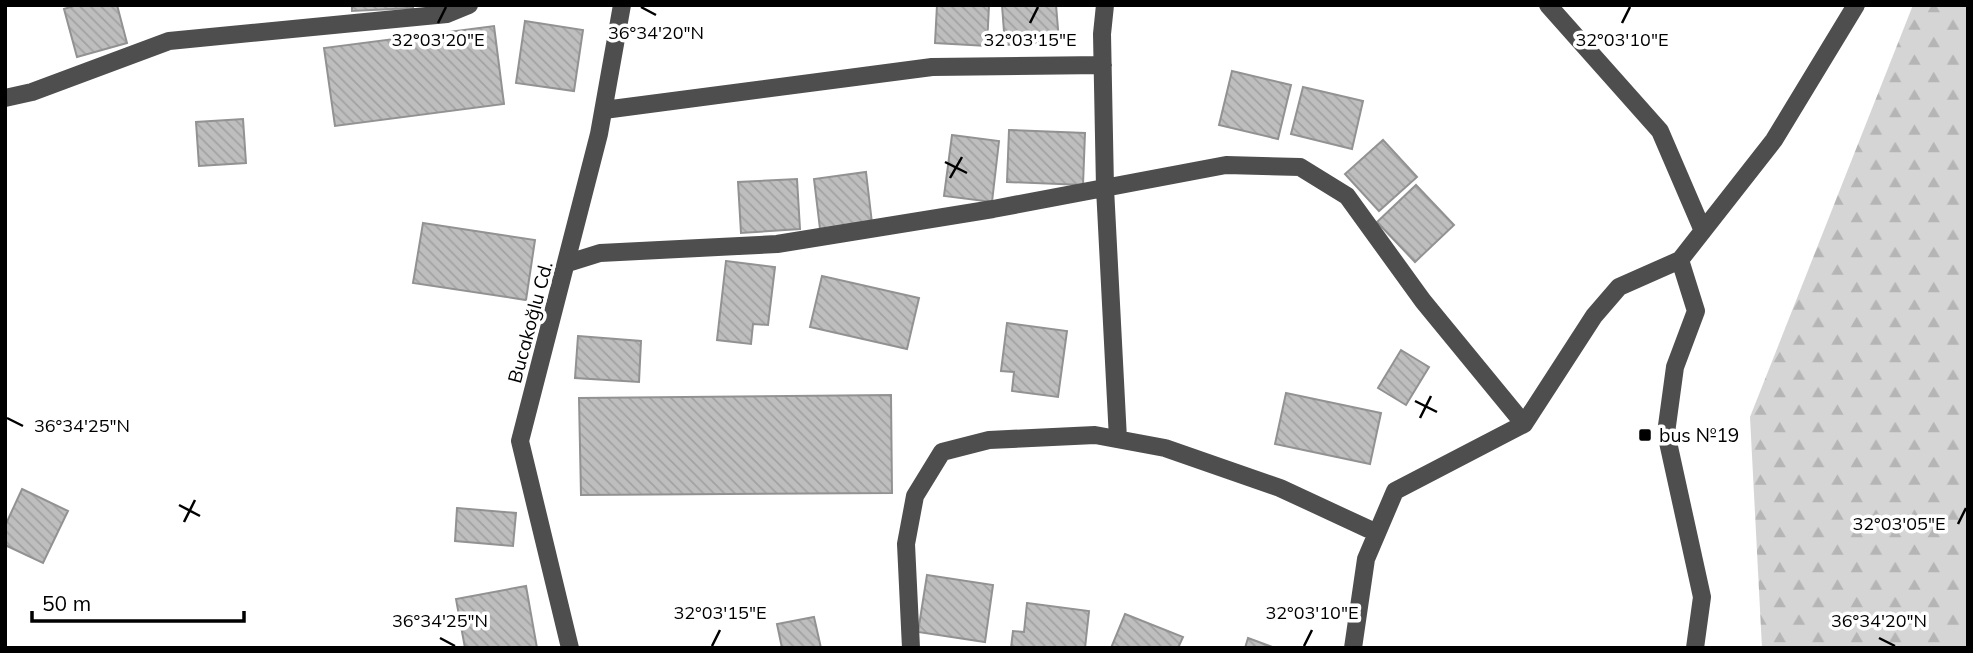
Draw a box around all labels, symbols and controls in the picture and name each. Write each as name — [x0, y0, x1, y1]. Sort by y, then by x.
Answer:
text: 36°34'20"N — [608, 21, 704, 44]
text: 32°03'20"E — [391, 28, 485, 51]
text: 32°03'15"E — [983, 28, 1077, 51]
text: 32°03'10"E — [1575, 28, 1669, 51]
street label: Bucakoğlu Cd. — [502, 259, 558, 385]
text: 36°34'25"N — [34, 414, 130, 437]
place label: bus №19 — [1659, 423, 1739, 447]
marker: bus №19 — [1637, 427, 1653, 443]
text: 32°03'05"E — [1852, 512, 1946, 535]
scale bar — [32, 580, 243, 624]
text: 50 m — [42, 590, 91, 616]
text: 32°03'15"E — [673, 601, 767, 624]
text: 32°03'10"E — [1265, 601, 1359, 624]
text: 36°34'25"N — [392, 609, 488, 632]
text: 36°34'20"N — [1831, 609, 1927, 632]

